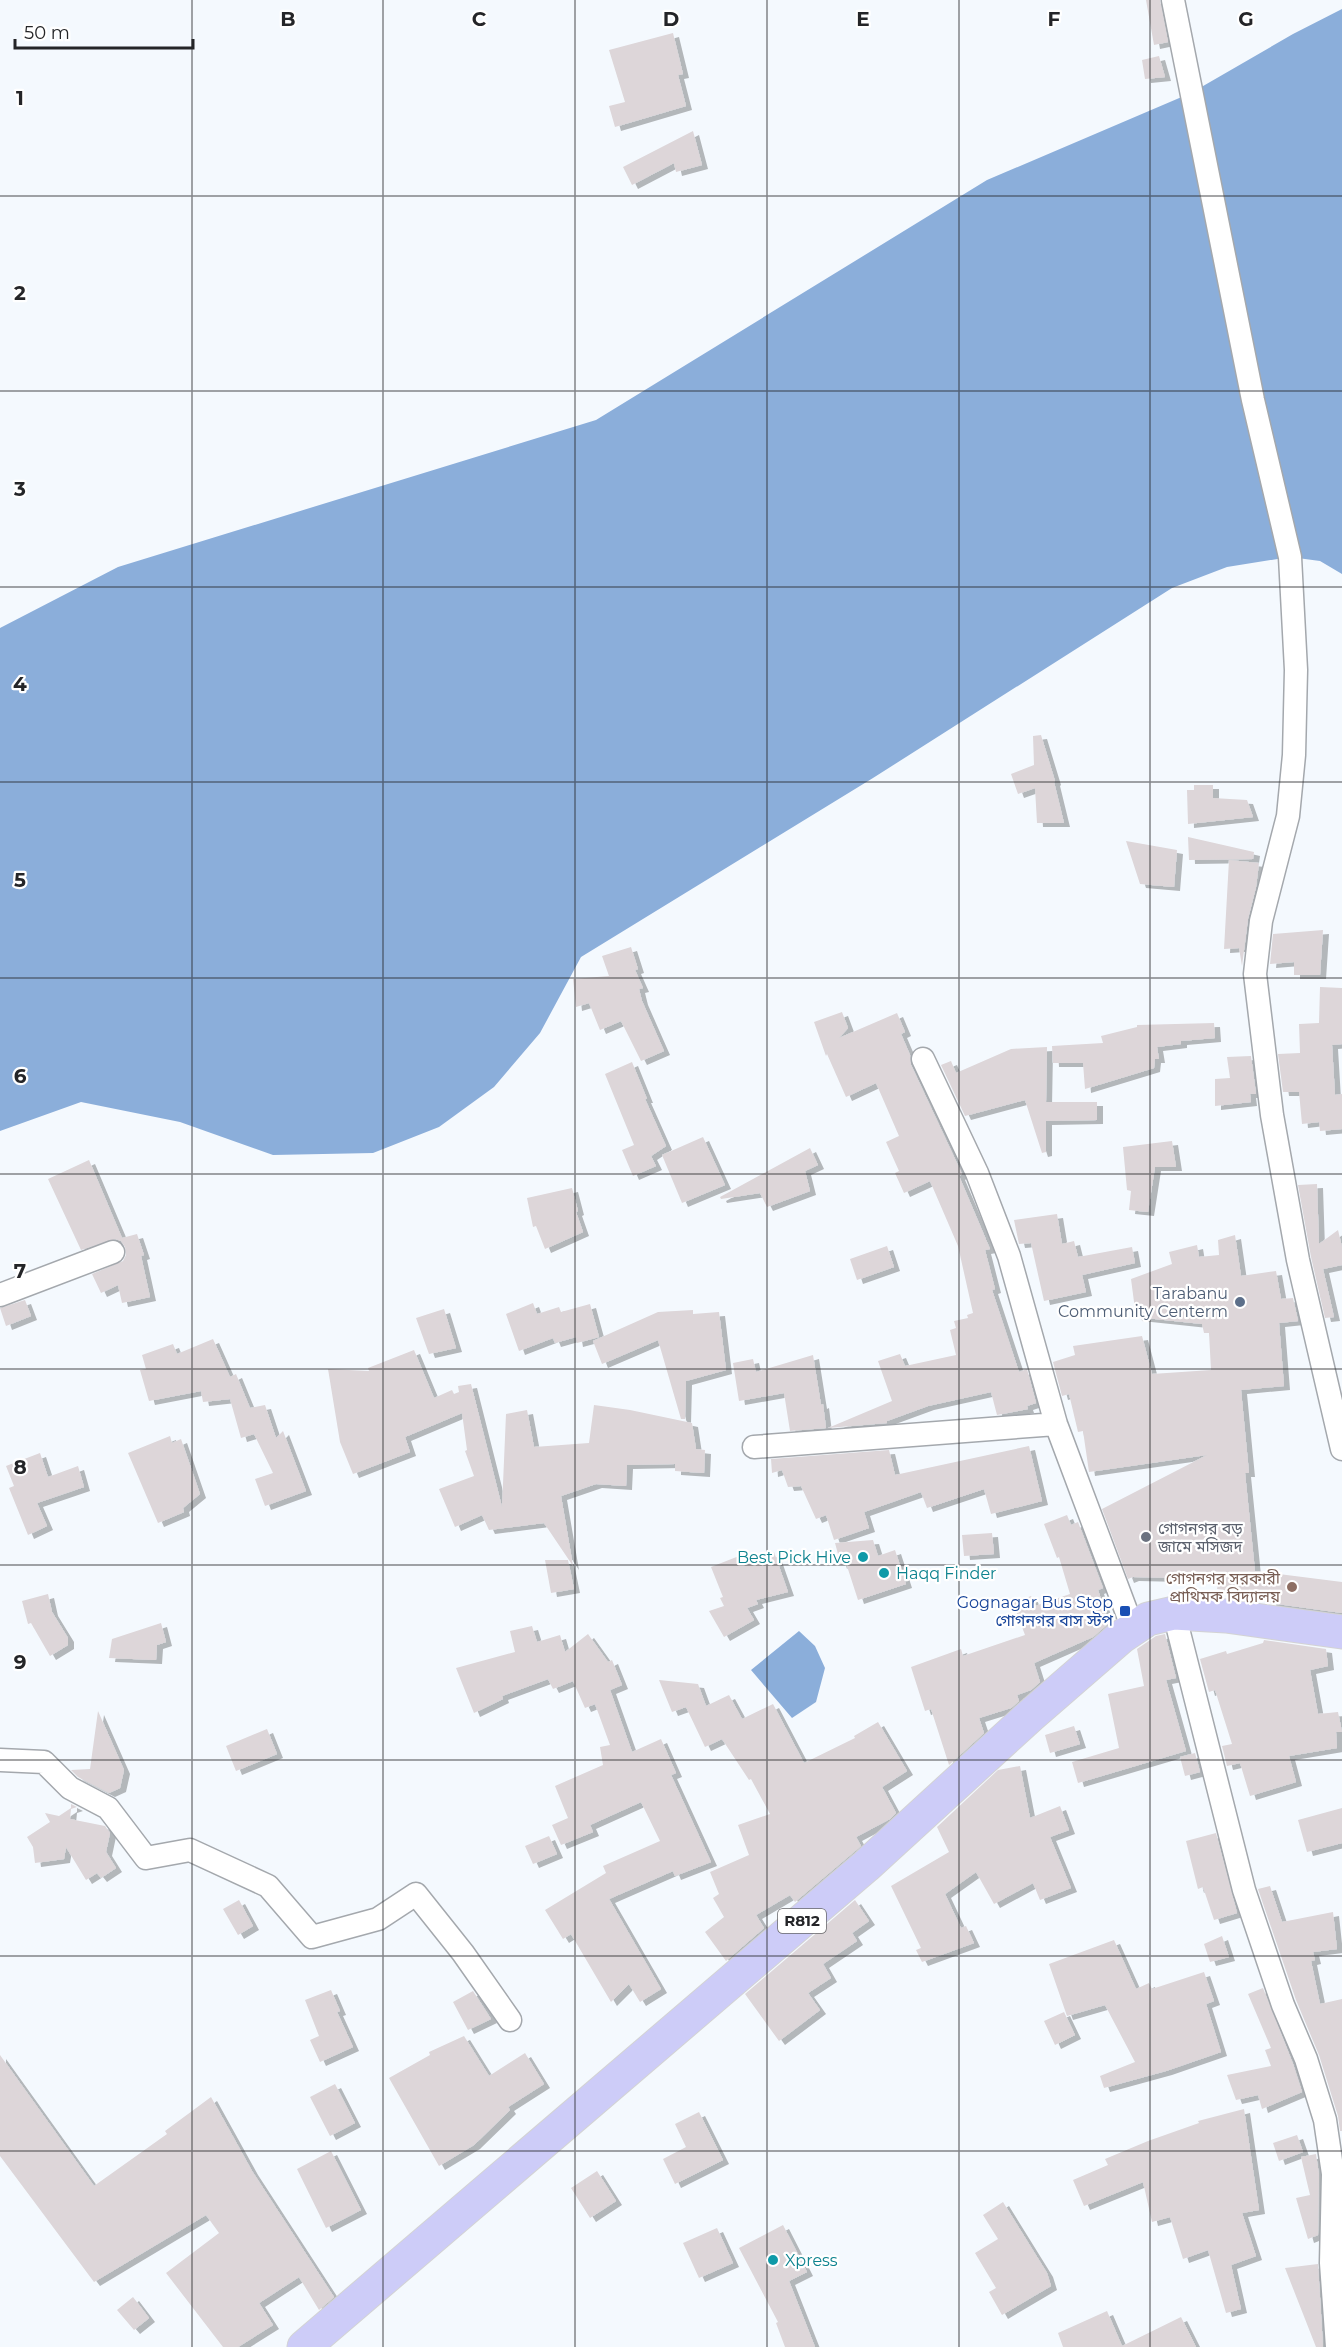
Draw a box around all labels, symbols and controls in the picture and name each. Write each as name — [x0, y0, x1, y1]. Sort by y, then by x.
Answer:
text: B — [280, 7, 296, 31]
text: C — [472, 7, 487, 31]
text: D — [663, 7, 679, 31]
text: E — [856, 7, 870, 31]
text: F — [1048, 7, 1061, 31]
text: G — [1238, 7, 1254, 31]
scale bar — [15, 12, 194, 50]
text: 50 m — [24, 22, 70, 44]
text: 1 — [16, 86, 24, 110]
text: 2 — [14, 281, 26, 305]
text: 3 — [13, 477, 26, 501]
text: 4 — [13, 672, 27, 696]
text: 5 — [14, 868, 26, 892]
text: 6 — [14, 1064, 27, 1088]
text: 7 — [14, 1259, 26, 1283]
place label: Tarabanu Community Centerm — [1058, 1284, 1228, 1321]
marker: Tarabanu Community Centerm — [1233, 1295, 1247, 1309]
text: 8 — [13, 1455, 27, 1479]
place label: গোগনগর বড় জামে মসিজদ — [1157, 1519, 1244, 1556]
marker: গোগনগর বড় জামে মসিজদ — [1139, 1530, 1153, 1544]
place label: Best Pick Hive — [737, 1548, 851, 1567]
marker: Best Pick Hive — [856, 1550, 870, 1564]
place label: Haqq Finder — [896, 1564, 997, 1583]
marker: Haqq Finder — [877, 1566, 891, 1580]
place label: গোগনগর সরকারী প্রাথিমক বিদ্যালয় — [1166, 1569, 1281, 1606]
marker: গোগনগর সরকারী প্রাথিমক বিদ্যালয় — [1285, 1580, 1299, 1594]
place label: Gognagar Bus Stop গোগনগর বাস স্টপ — [957, 1593, 1114, 1630]
marker: Gognagar Bus Stop গোগনগর বাস স্টপ — [1118, 1604, 1132, 1618]
text: 9 — [14, 1650, 26, 1674]
road number: R812 — [778, 1909, 826, 1933]
place label: Xpress — [785, 2251, 838, 2270]
marker: Xpress — [766, 2253, 780, 2267]

